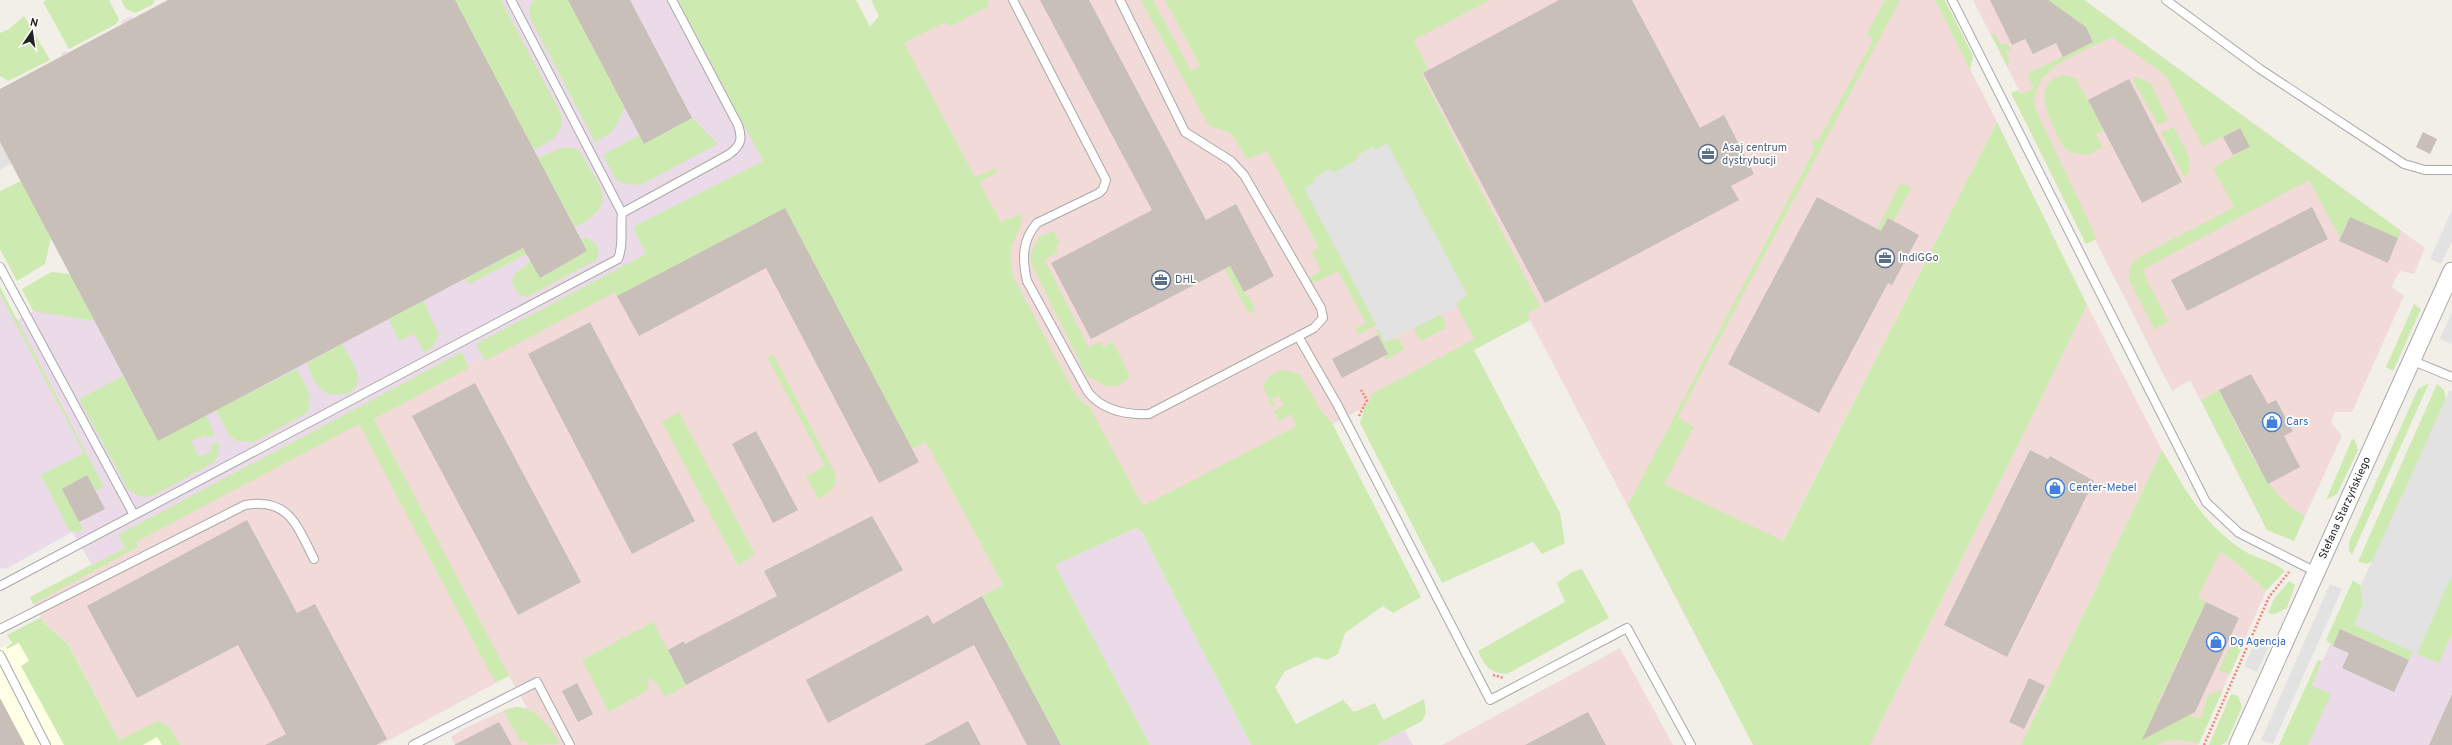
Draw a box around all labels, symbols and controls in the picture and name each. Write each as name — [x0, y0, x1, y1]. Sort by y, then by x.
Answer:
north arrow — [12, 12, 52, 52]
text: N — [29, 16, 39, 31]
place label: Asaj centrum dystrybucji — [1722, 141, 1787, 168]
office icon: Asaj centrum dystrybucji — [1697, 143, 1719, 165]
office icon: IndiGGo — [1874, 247, 1896, 269]
place label: IndiGGo — [1899, 251, 1939, 265]
office icon: DHL — [1150, 269, 1172, 291]
place label: DHL — [1175, 273, 1196, 287]
shop icon: Cars — [2261, 411, 2283, 433]
place label: Cars — [2286, 415, 2308, 429]
street label: Stefana Starzyńskiego — [2316, 455, 2374, 561]
shop icon: Center-Mebel — [2044, 477, 2066, 499]
place label: Center-Mebel — [2069, 481, 2137, 495]
shop icon: Dg Agencja — [2205, 631, 2227, 653]
place label: Dg Agencja — [2230, 635, 2286, 649]

